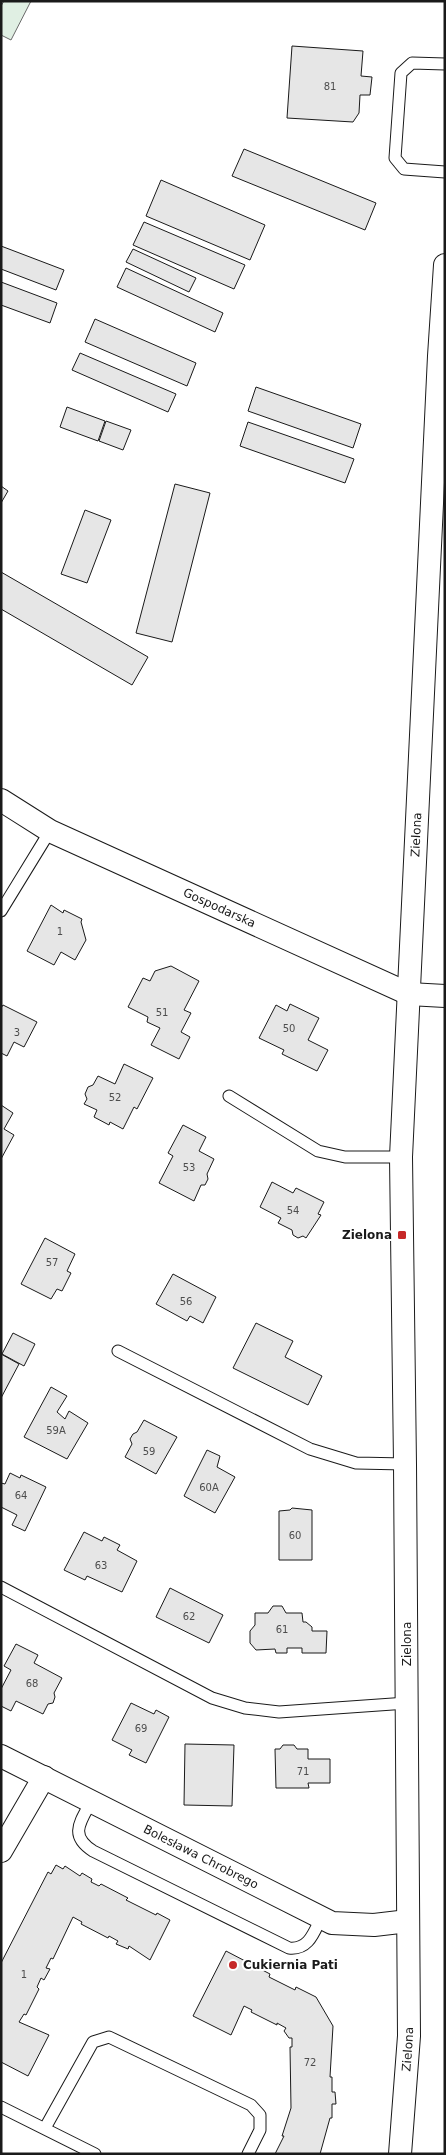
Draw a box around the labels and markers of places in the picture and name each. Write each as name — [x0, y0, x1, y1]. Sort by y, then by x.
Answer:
place label: Zielona — [342, 1228, 392, 1242]
marker: Zielona — [396, 1229, 408, 1241]
place label: Cukiernia Pati — [243, 1958, 338, 1972]
marker: Cukiernia Pati — [227, 1959, 239, 1971]

